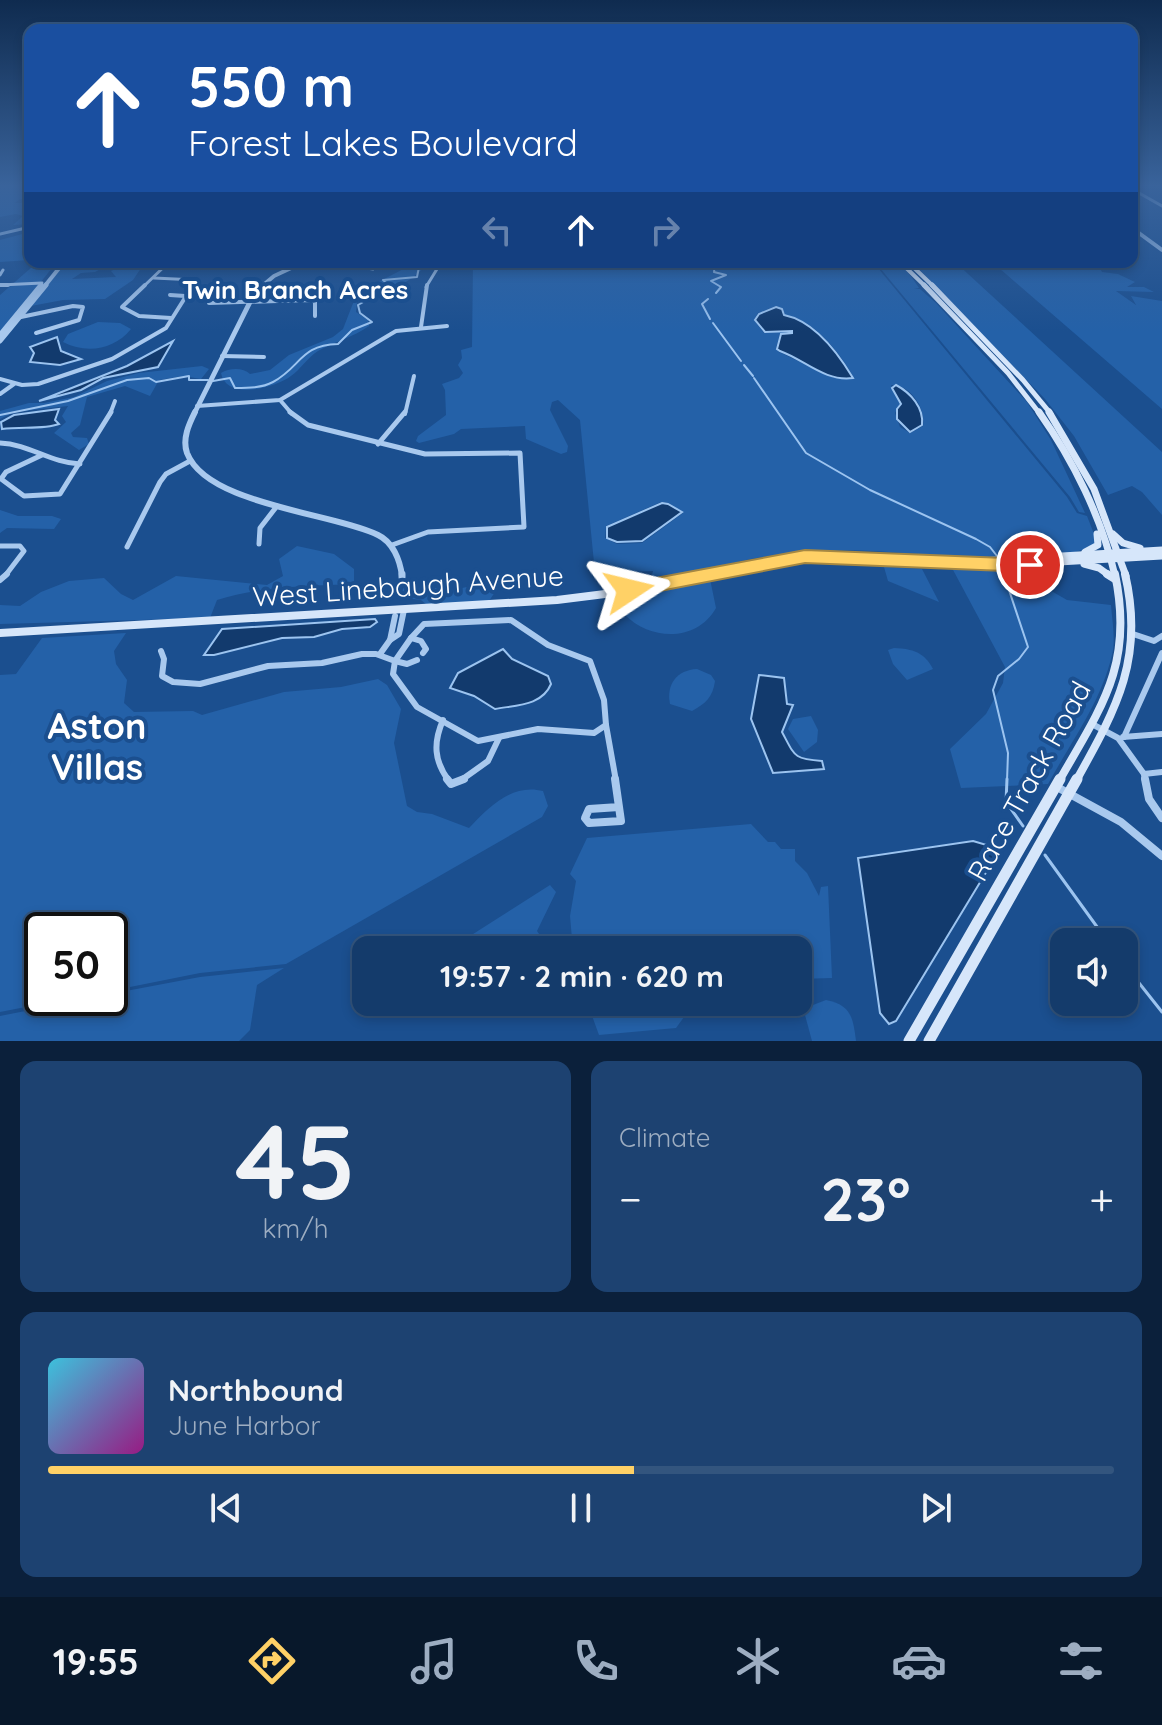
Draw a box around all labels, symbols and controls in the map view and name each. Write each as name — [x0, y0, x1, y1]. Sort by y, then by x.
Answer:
text: 550 m — [188, 51, 354, 121]
icon: ahead — [56, 56, 160, 160]
text: Forest Lakes Boulevard — [188, 120, 578, 165]
icon: left — [475, 208, 519, 252]
icon: ahead — [559, 208, 603, 252]
icon: right — [643, 208, 687, 252]
district label: Twin Branch Acres — [182, 273, 408, 306]
pin — [996, 531, 1064, 599]
icon: arrive — [1008, 543, 1052, 587]
position arrow — [587, 548, 671, 632]
street label: West Linebaugh Avenue — [251, 557, 565, 614]
street label: Race Track Road — [959, 675, 1098, 887]
district label: Aston Villas — [48, 703, 146, 789]
speed limit sign: 50 — [24, 912, 128, 1016]
map controls — [1050, 928, 1138, 1016]
button: sound — [1050, 928, 1138, 1016]
text: 19:57 · 2 min · 620 m — [440, 957, 724, 995]
text: 45 — [235, 1095, 356, 1225]
text: Climate — [619, 1121, 710, 1154]
text: 23° — [821, 1161, 911, 1236]
text: − — [619, 1171, 642, 1226]
text: + — [1089, 1171, 1114, 1226]
text: km/h — [263, 1212, 328, 1245]
text: Northbound — [168, 1371, 344, 1409]
text: June Harbor — [168, 1409, 320, 1442]
icon: previous — [204, 1486, 248, 1530]
icon: pause — [559, 1486, 603, 1530]
icon: next — [914, 1486, 958, 1530]
icon: directions — [244, 1633, 300, 1689]
icon: music — [406, 1633, 462, 1689]
icon: phone — [568, 1633, 624, 1689]
icon: climate — [730, 1633, 786, 1689]
icon: car — [891, 1633, 947, 1689]
icon: filters — [1053, 1633, 1109, 1689]
text: 19:55 — [53, 1639, 139, 1684]

